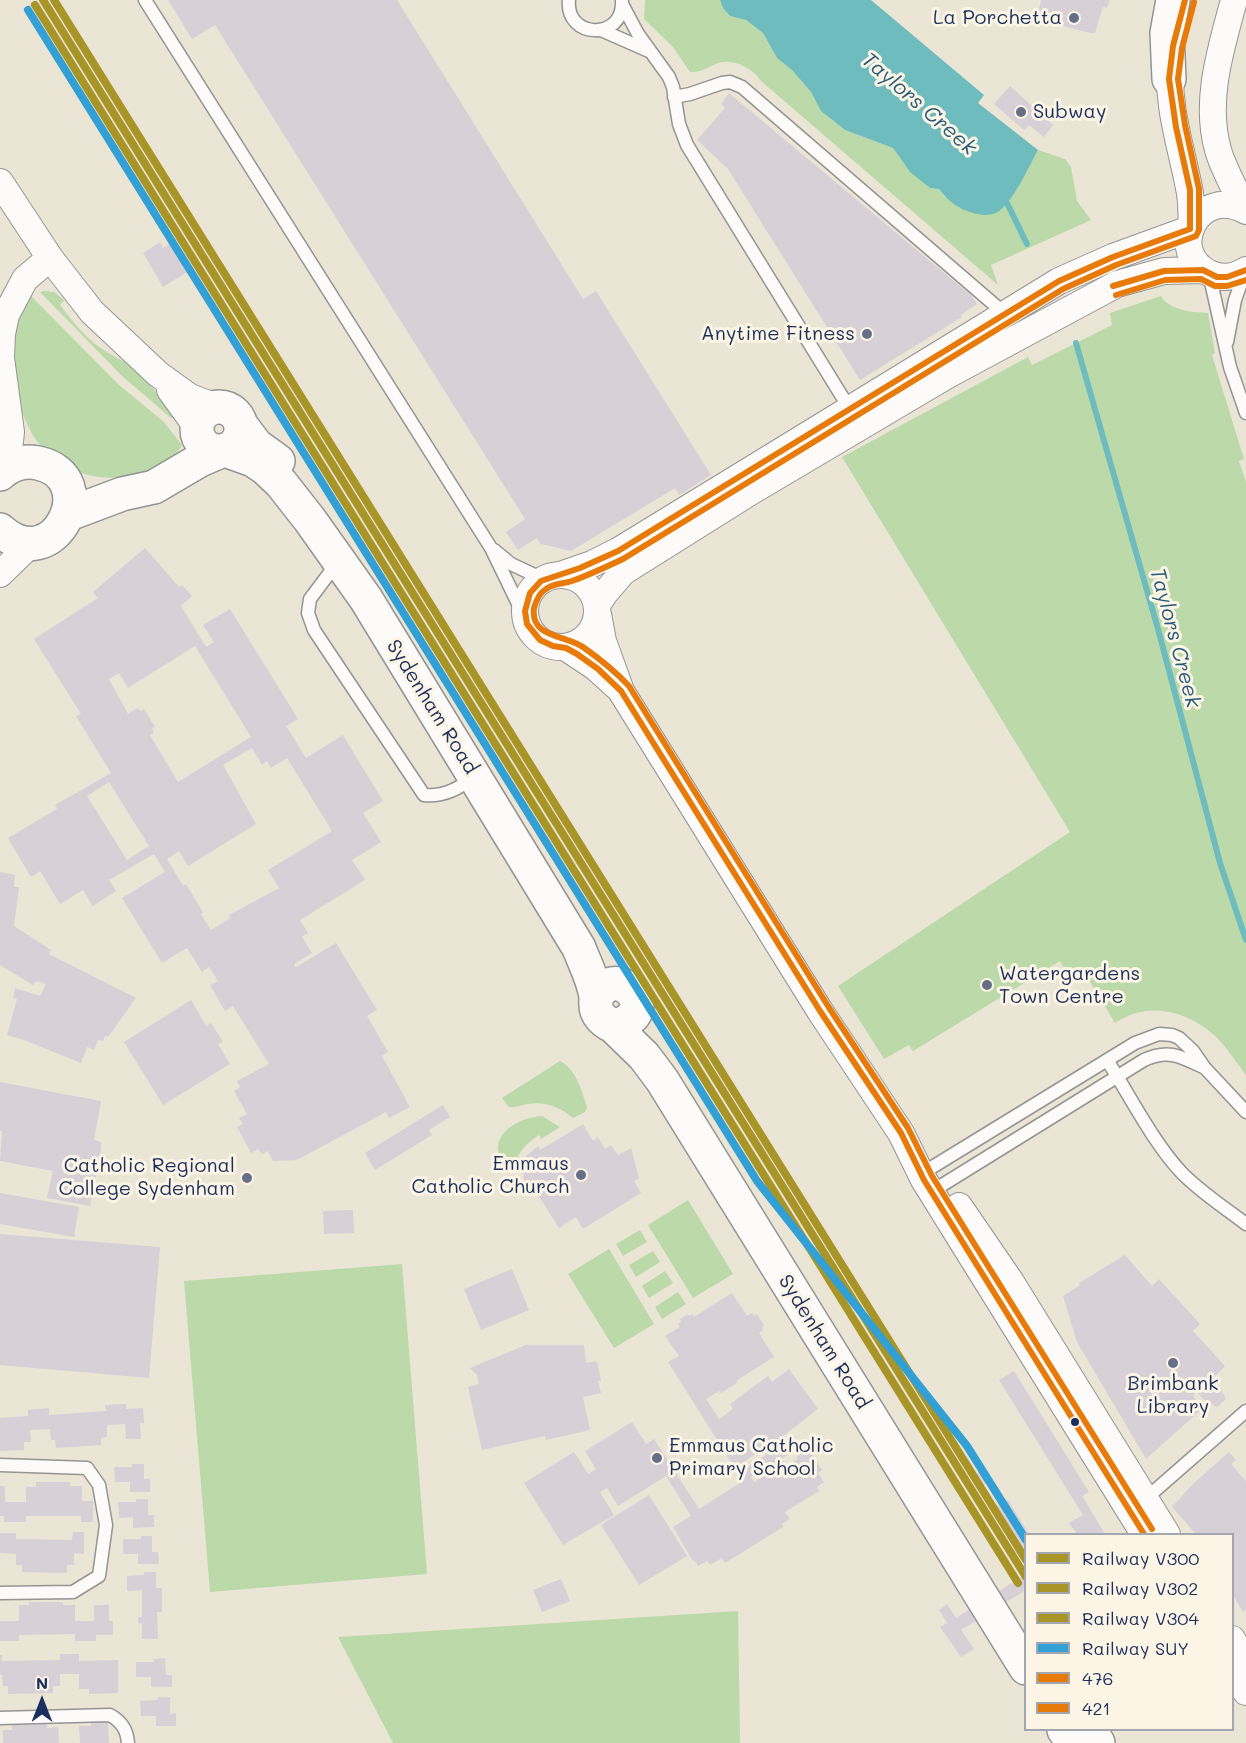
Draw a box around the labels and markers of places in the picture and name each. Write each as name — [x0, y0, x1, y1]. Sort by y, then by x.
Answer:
place label: La Porchetta — [933, 6, 1062, 30]
marker: La Porchetta — [1067, 11, 1081, 25]
place label: Subway — [1033, 100, 1106, 124]
marker: Subway — [1014, 105, 1028, 119]
place label: Anytime Fitness — [701, 322, 855, 346]
marker: Anytime Fitness — [860, 327, 874, 341]
place label: Watergardens Town Centre — [999, 962, 1140, 1009]
marker: Watergardens Town Centre — [980, 978, 994, 992]
place label: Emmaus Catholic Church — [411, 1152, 569, 1199]
place label: Catholic Regional College Sydenham — [59, 1154, 235, 1201]
marker: Emmaus Catholic Church — [574, 1168, 588, 1182]
marker: Catholic Regional College Sydenham — [240, 1171, 254, 1185]
marker: Brimbank Library — [1166, 1356, 1180, 1370]
place label: Brimbank Library — [1127, 1372, 1219, 1419]
unlabelled marker — [1069, 1416, 1081, 1428]
place label: Emmaus Catholic Primary School — [669, 1434, 833, 1481]
marker: Emmaus Catholic Primary School — [650, 1451, 664, 1465]

